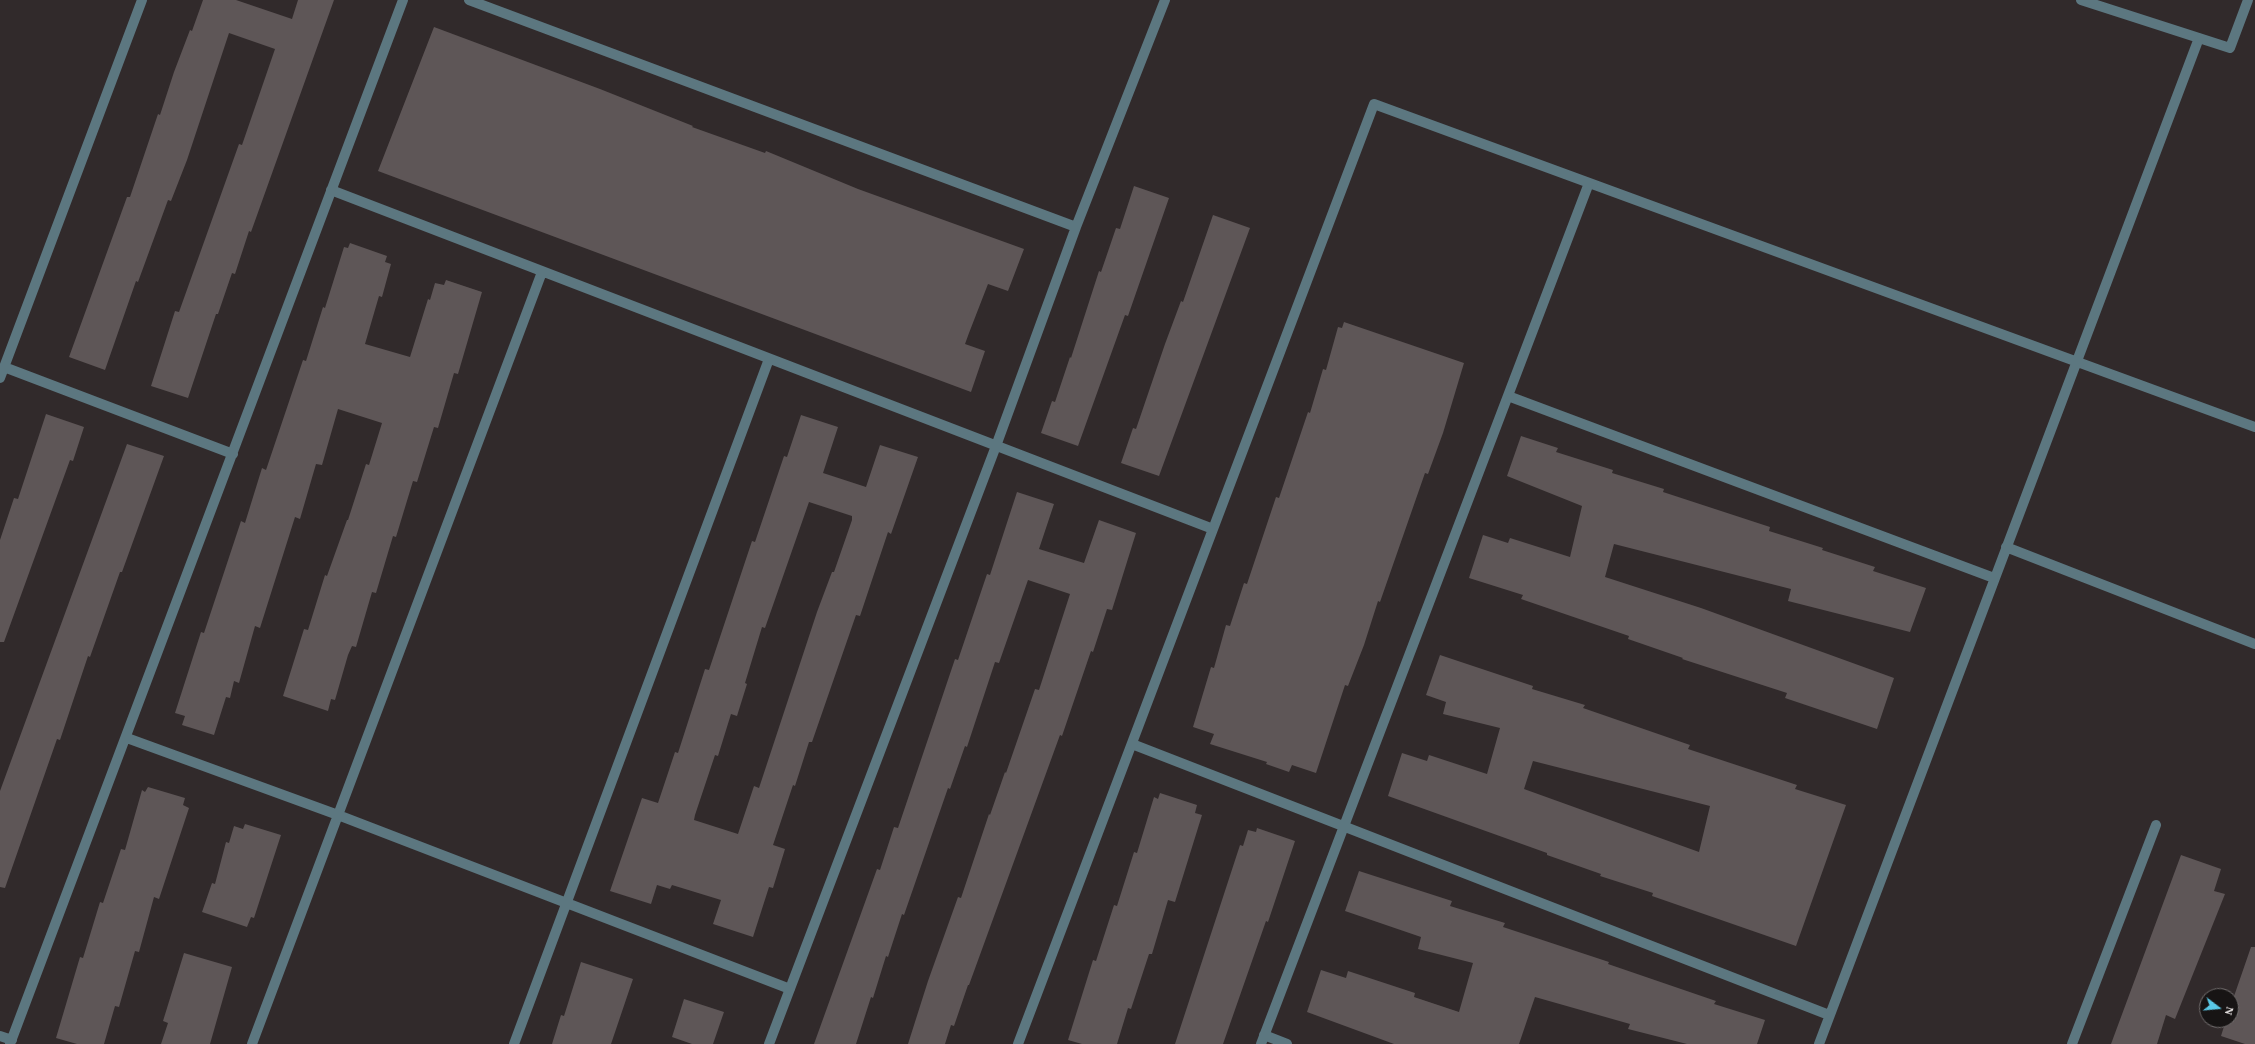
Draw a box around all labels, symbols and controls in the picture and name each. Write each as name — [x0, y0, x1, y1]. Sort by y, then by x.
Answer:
north arrow — [2199, 988, 2239, 1028]
text: N — [2223, 1006, 2236, 1017]

